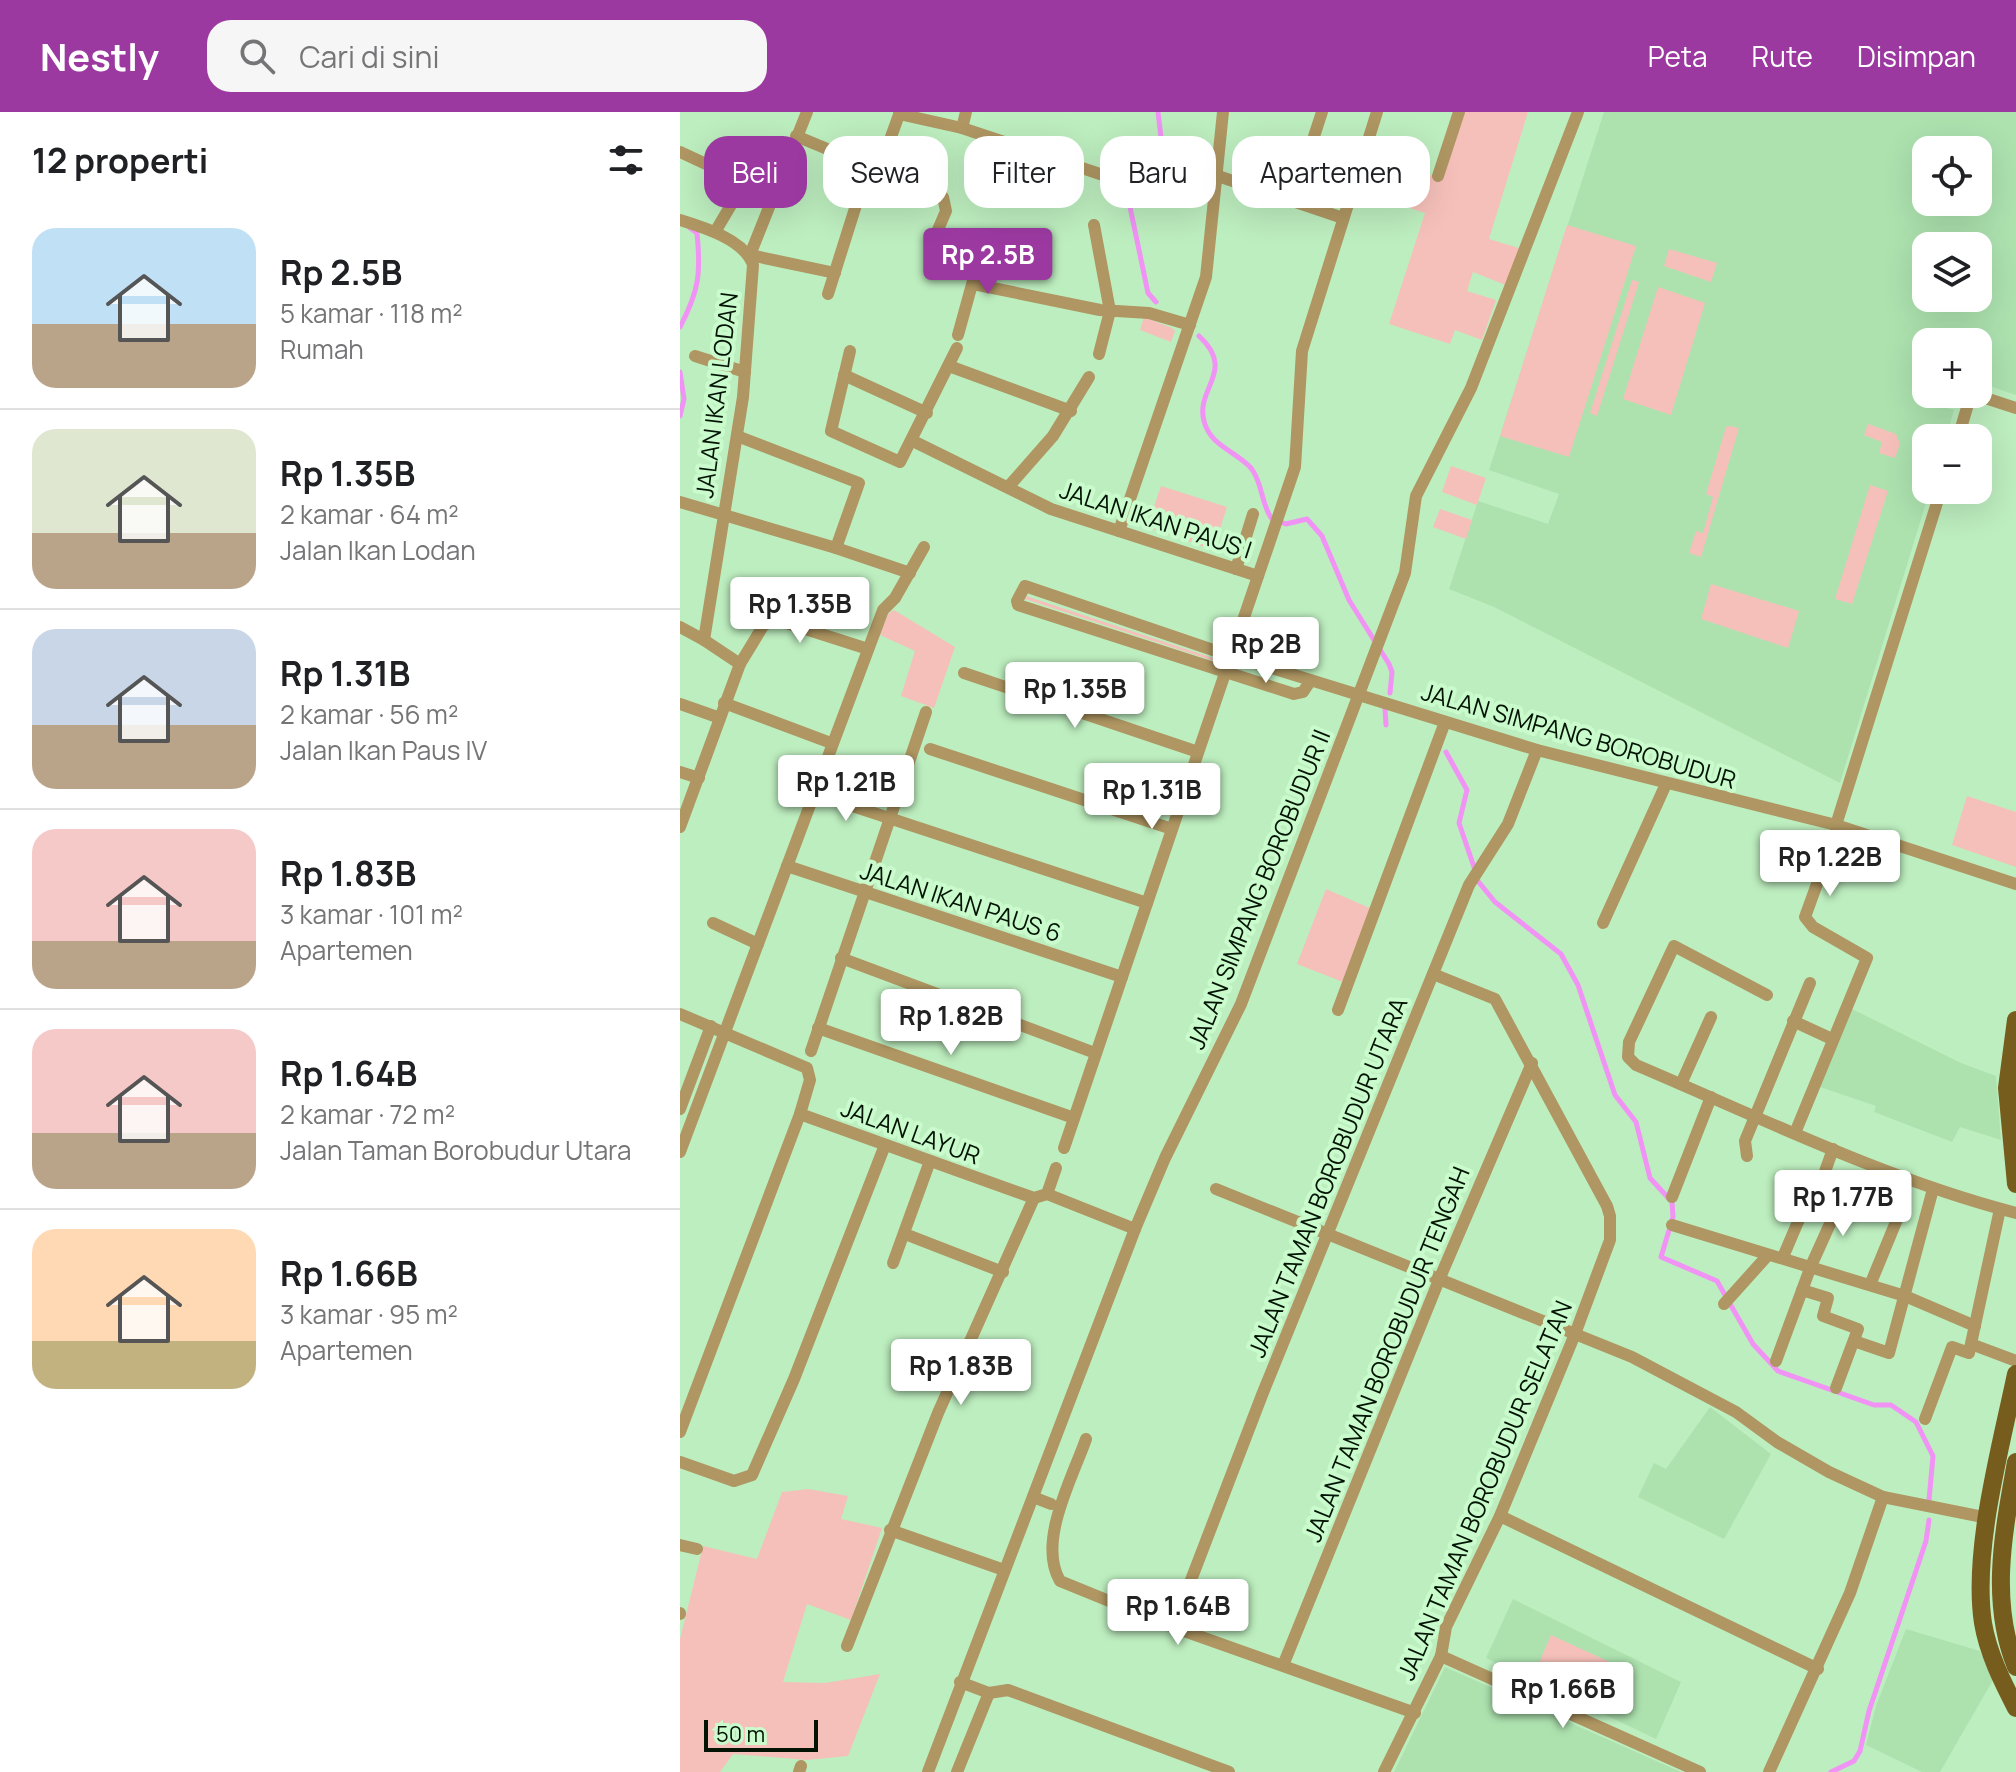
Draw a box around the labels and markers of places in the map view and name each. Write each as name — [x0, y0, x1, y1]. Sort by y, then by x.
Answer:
pin: Rp 2.5B — [914, 228, 1062, 296]
pin: Rp 1.35B — [717, 577, 883, 645]
pin: Rp 2B — [1210, 617, 1322, 685]
pin: Rp 1.35B — [992, 662, 1158, 730]
pin: Rp 1.21B — [763, 755, 929, 823]
pin: Rp 1.31B — [1069, 763, 1235, 831]
pin: Rp 1.22B — [1747, 830, 1913, 898]
pin: Rp 1.82B — [868, 989, 1034, 1057]
pin: Rp 1.77B — [1760, 1170, 1926, 1238]
pin: Rp 1.83B — [878, 1339, 1044, 1407]
pin: Rp 1.64B — [1095, 1579, 1261, 1647]
pin: Rp 1.66B — [1480, 1662, 1646, 1730]

